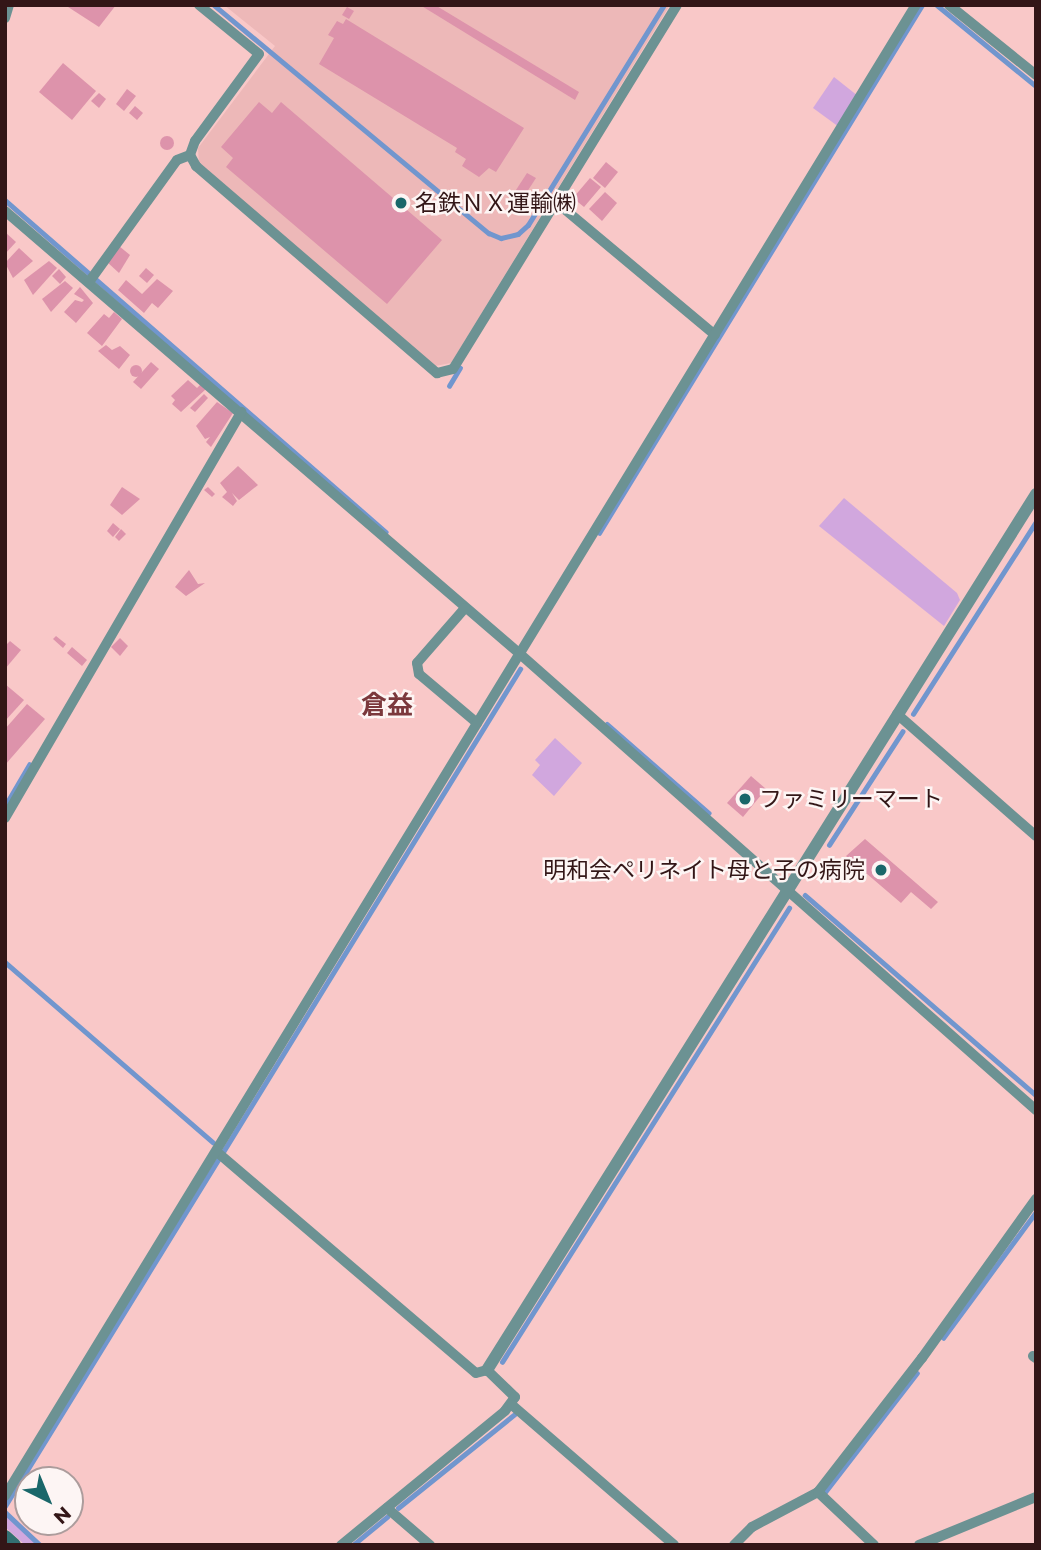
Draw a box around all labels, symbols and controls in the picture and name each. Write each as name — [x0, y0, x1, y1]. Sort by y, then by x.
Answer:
place label: 名鉄ＮＸ運輸㈱ — [415, 189, 576, 217]
marker: 名鉄ＮＸ運輸㈱ — [393, 195, 409, 211]
district label: 倉益 — [361, 690, 413, 722]
place label: ファミリーマート — [759, 785, 943, 813]
marker: ファミリーマート — [737, 791, 753, 807]
place label: 明和会ペリネイト母と子の病院 — [543, 856, 865, 884]
marker: 明和会ペリネイト母と子の病院 — [871, 860, 891, 880]
north arrow — [14, 1466, 84, 1536]
text: N — [49, 1502, 76, 1529]

